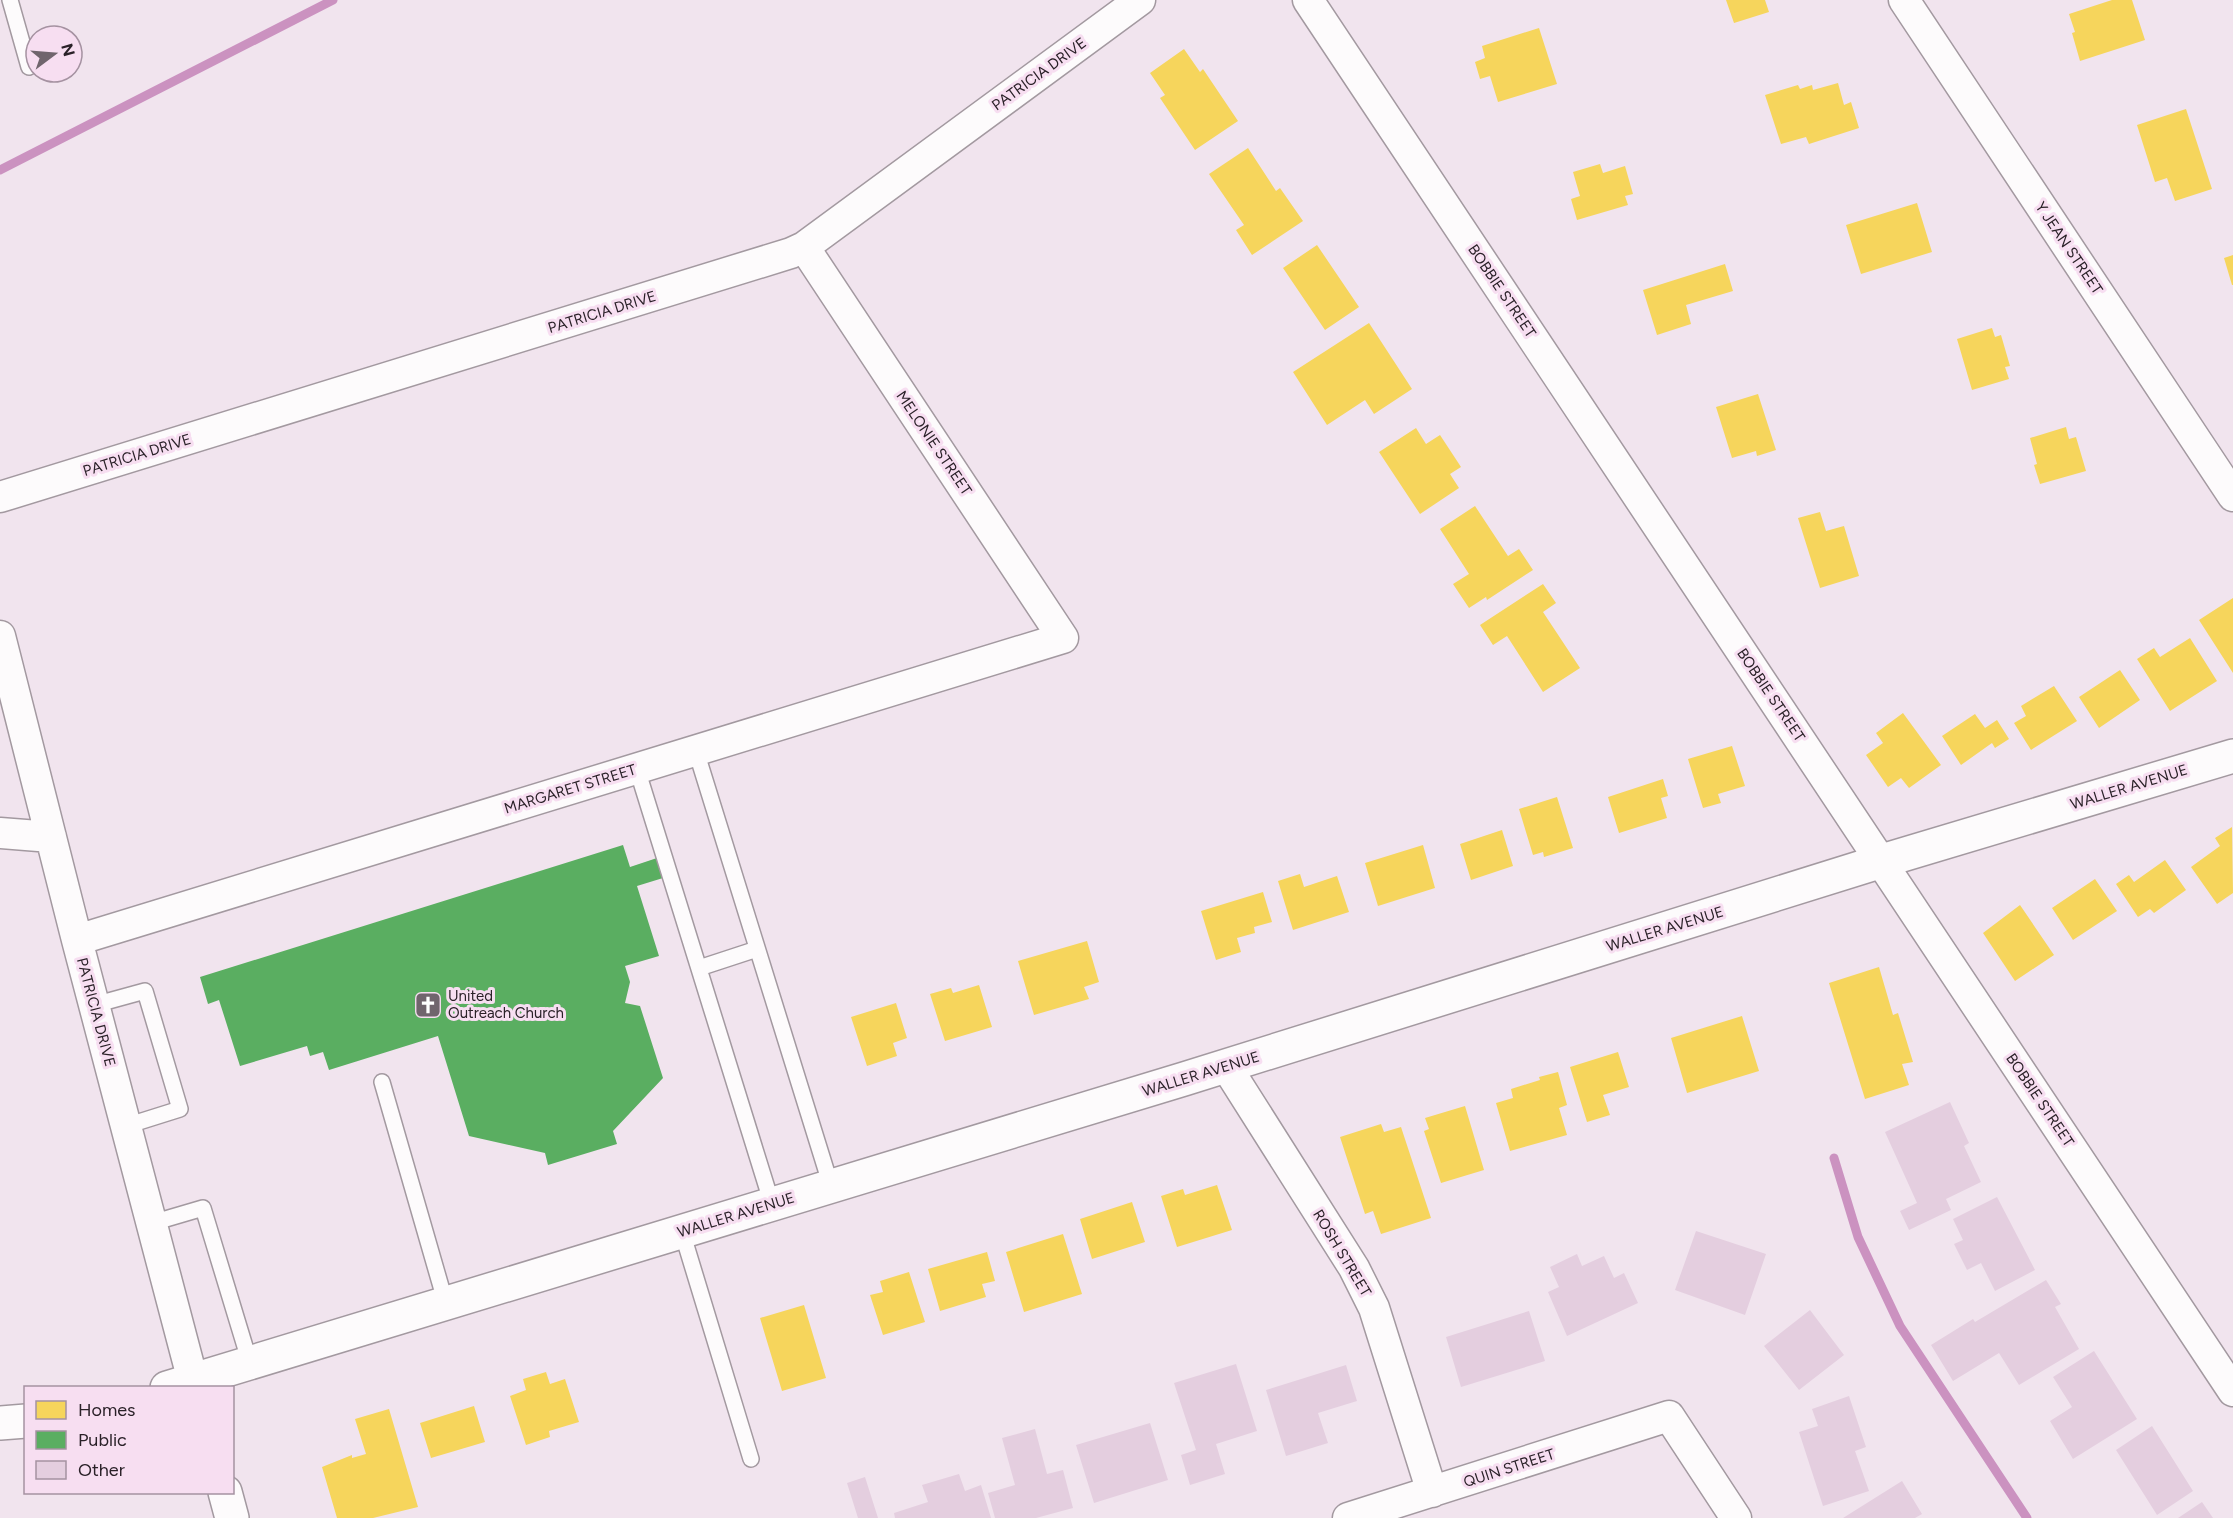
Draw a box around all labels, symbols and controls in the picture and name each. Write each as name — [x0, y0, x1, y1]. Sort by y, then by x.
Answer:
north arrow — [24, 24, 84, 84]
street label: PATRICIA DRIVE — [988, 34, 1090, 114]
text: N — [57, 41, 79, 59]
street label: Y JEAN STREET — [2031, 198, 2107, 298]
street label: BOBBIE STREET — [1464, 241, 1540, 342]
street label: PATRICIA DRIVE — [546, 287, 658, 337]
street label: MELONIE STREET — [892, 387, 976, 499]
street label: PATRICIA DRIVE — [81, 430, 193, 480]
street label: BOBBIE STREET — [1733, 645, 1809, 746]
street label: MARGARET STREET — [502, 760, 639, 818]
street label: WALLER AVENUE — [2068, 761, 2190, 813]
street label: WALLER AVENUE — [1604, 903, 1726, 955]
street label: PATRICIA DRIVE — [73, 955, 119, 1069]
place label: United Outreach Church — [448, 987, 564, 1022]
church icon: United Outreach Church — [413, 990, 443, 1020]
street label: WALLER AVENUE — [1140, 1048, 1262, 1100]
street label: BOBBIE STREET — [2002, 1050, 2078, 1151]
street label: WALLER AVENUE — [675, 1189, 797, 1241]
street label: ROSH STREET — [1309, 1206, 1375, 1300]
legend — [24, 1386, 234, 1494]
text: Homes — [78, 1399, 136, 1421]
text: Public — [78, 1429, 127, 1451]
street label: QUIN STREET — [1461, 1445, 1557, 1491]
text: Other — [78, 1459, 125, 1481]

